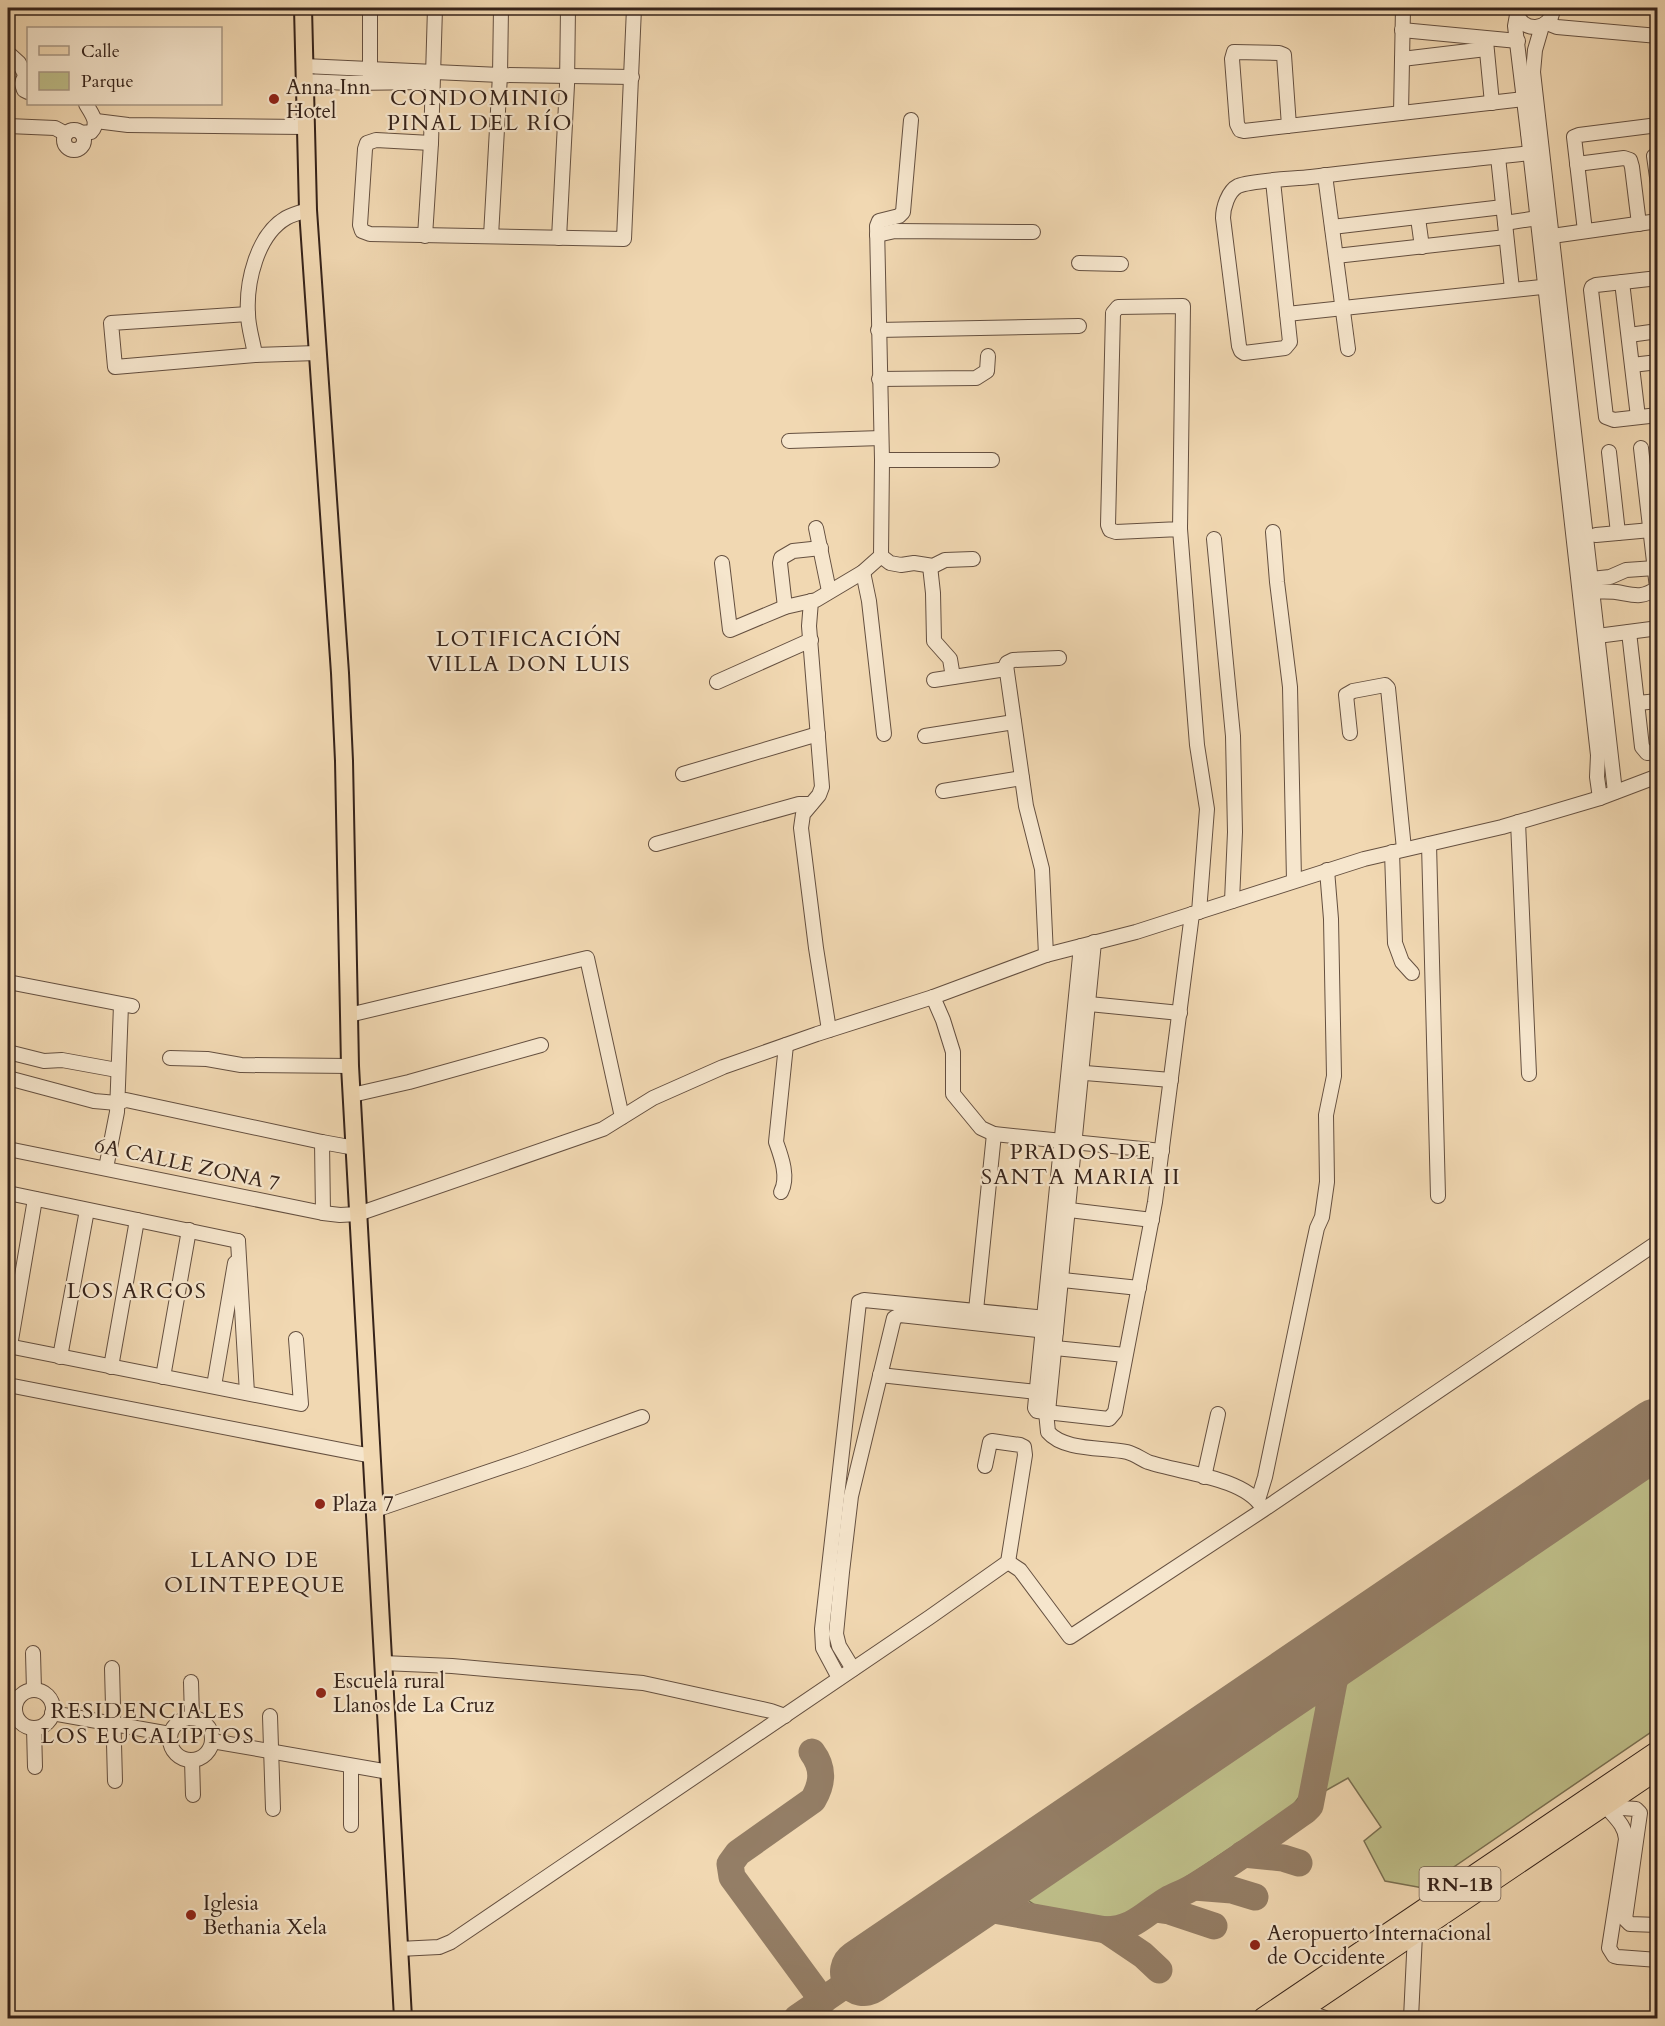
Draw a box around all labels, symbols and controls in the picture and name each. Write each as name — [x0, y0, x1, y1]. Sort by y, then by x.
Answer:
legend — [27, 27, 222, 105]
text: Calle — [81, 39, 120, 64]
text: Parque — [81, 69, 134, 94]
place label: Anna Inn Hotel — [286, 73, 371, 126]
district label: CONDOMINIO PINAL DEL RÍO — [387, 83, 573, 138]
marker: Anna Inn Hotel — [267, 92, 281, 106]
district label: LOTIFICACIÓN VILLA DON LUIS — [427, 624, 631, 679]
street label: 6A CALLE ZONA 7 — [92, 1131, 282, 1198]
district label: PRADOS DE SANTA MARIA II — [981, 1137, 1181, 1192]
district label: LOS ARCOS — [67, 1276, 207, 1306]
place label: Plaza 7 — [332, 1490, 394, 1519]
marker: Plaza 7 — [313, 1497, 327, 1511]
district label: LLANO DE OLINTEPEQUE — [164, 1545, 346, 1600]
place label: Escuela rural Llanos de La Cruz — [333, 1667, 495, 1720]
marker: Escuela rural Llanos de La Cruz — [314, 1686, 328, 1700]
district label: RESIDENCIALES LOS EUCALIPTOS — [41, 1696, 255, 1751]
road number: RN-1B — [1420, 1867, 1500, 1901]
place label: Iglesia Bethania Xela — [203, 1889, 327, 1942]
marker: Iglesia Bethania Xela — [184, 1908, 198, 1922]
place label: Aeropuerto Internacional de Occidente — [1267, 1919, 1491, 1972]
marker: Aeropuerto Internacional de Occidente — [1248, 1938, 1262, 1952]

